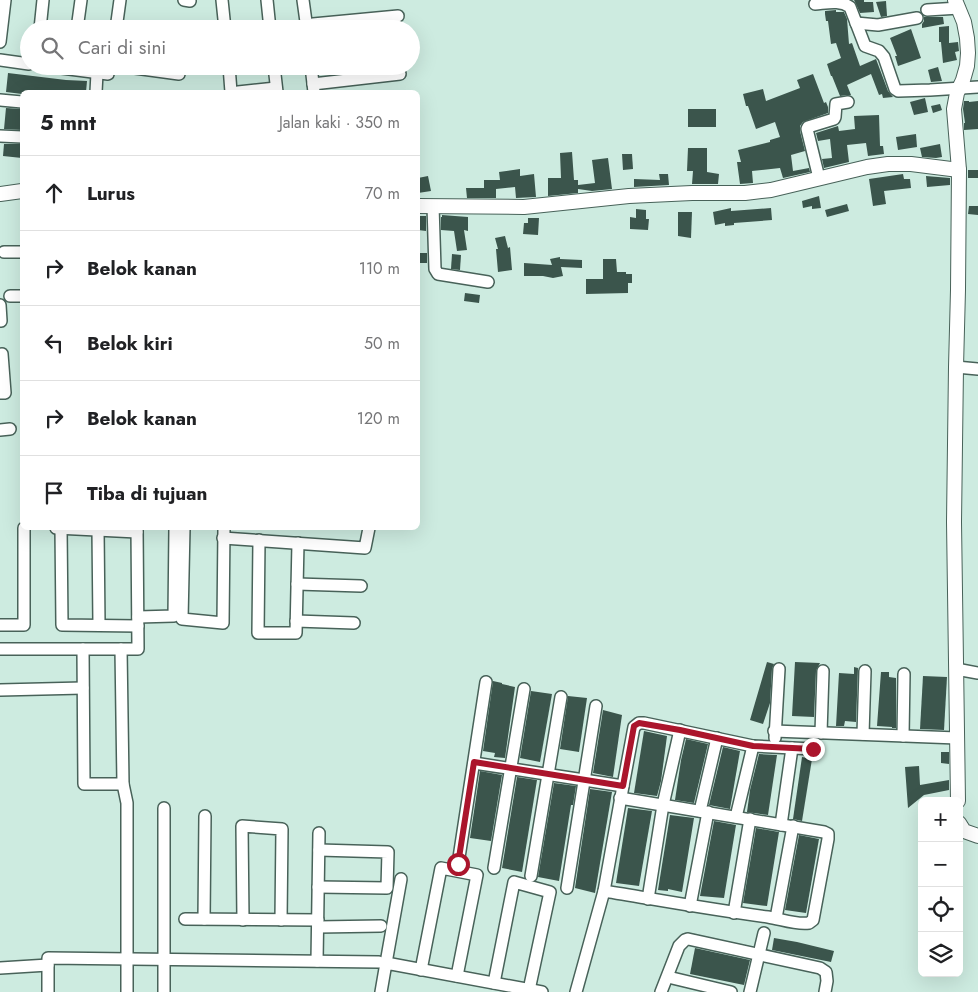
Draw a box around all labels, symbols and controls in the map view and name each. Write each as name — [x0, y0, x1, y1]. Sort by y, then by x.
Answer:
search box — [20, 20, 420, 75]
icon: search — [38, 34, 66, 62]
text: Cari di sini — [78, 34, 166, 61]
text: 5 mnt — [40, 108, 96, 138]
text: Jalan kaki · 350 m — [279, 111, 400, 134]
icon: ahead — [40, 179, 68, 207]
text: Lurus — [87, 180, 135, 207]
text: 70 m — [365, 182, 400, 205]
icon: right — [40, 254, 68, 282]
text: Belok kanan — [87, 255, 197, 282]
text: 110 m — [359, 257, 400, 280]
icon: left — [40, 329, 68, 357]
text: Belok kiri — [87, 330, 173, 357]
text: 50 m — [364, 332, 400, 355]
icon: right — [40, 404, 68, 432]
text: Belok kanan — [87, 405, 197, 432]
text: 120 m — [357, 407, 400, 430]
icon: arrive — [40, 479, 68, 507]
text: Tiba di tujuan — [87, 480, 207, 507]
route end — [802, 738, 825, 761]
map controls — [918, 797, 963, 977]
button: + — [918, 797, 963, 842]
button: − — [918, 842, 963, 887]
route start — [447, 853, 470, 876]
button: locate — [918, 887, 963, 932]
button: layers — [918, 932, 963, 977]

